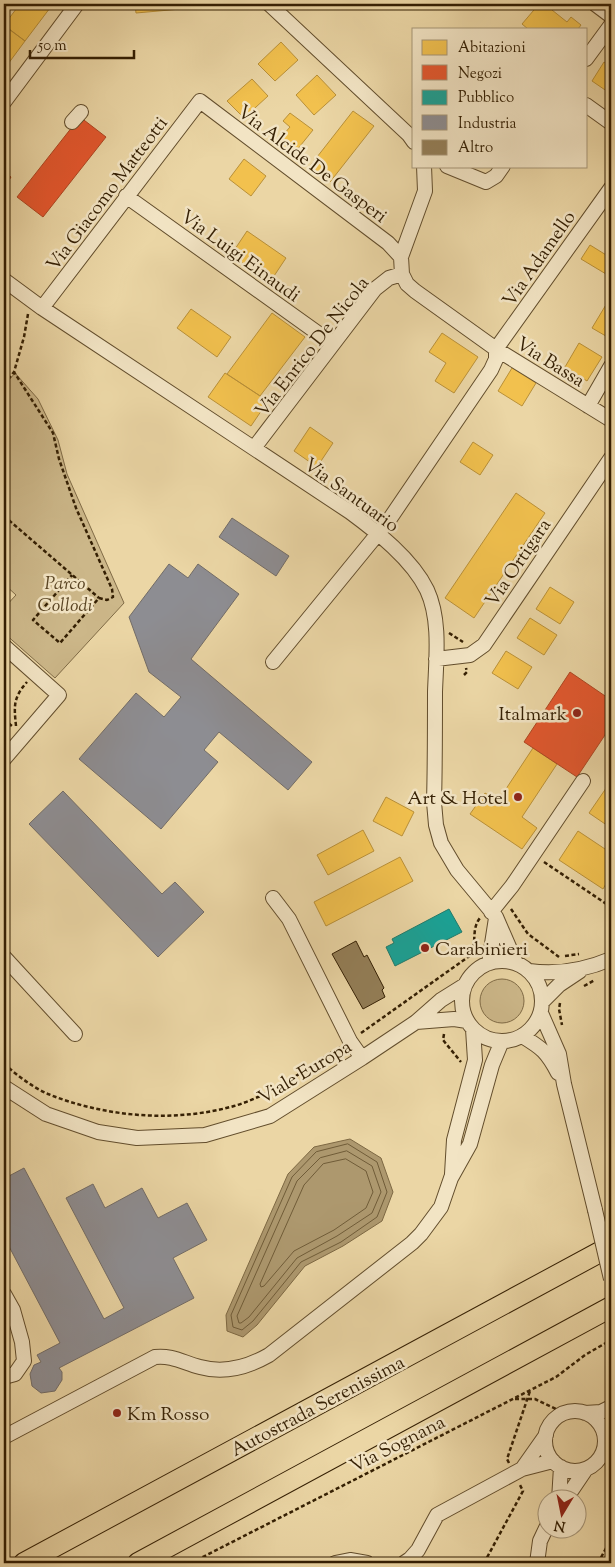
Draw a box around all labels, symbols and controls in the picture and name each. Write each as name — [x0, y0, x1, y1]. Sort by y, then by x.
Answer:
scale bar — [30, 28, 134, 60]
legend — [412, 28, 588, 168]
text: 50 m — [37, 36, 67, 57]
text: Abitazioni — [458, 38, 526, 59]
text: Negozi — [458, 64, 502, 85]
text: Pubblico — [458, 88, 514, 109]
street label: Via Alcide De Gasperi — [231, 99, 392, 231]
street label: Via Giacomo Matteotti — [41, 112, 175, 277]
text: Industria — [458, 114, 517, 135]
text: Altro — [458, 138, 493, 159]
street label: Via Luigi Einaudi — [174, 204, 305, 310]
street label: Via Adamello — [497, 206, 583, 313]
street label: Via Enrico De Nicola — [249, 271, 377, 423]
street label: Via Bassa — [510, 331, 590, 395]
street label: Via Santuario — [297, 452, 404, 540]
street label: Via Ortigara — [480, 514, 559, 613]
park label: Parco Collodi — [37, 571, 93, 620]
place label: Italmark — [499, 702, 568, 729]
marker: Italmark — [571, 707, 583, 719]
place label: Art & Hotel — [407, 786, 508, 813]
marker: Art & Hotel — [512, 791, 524, 803]
place label: Carabinieri — [435, 937, 528, 964]
marker: Carabinieri — [419, 942, 431, 954]
street label: Viale Europa — [253, 1034, 358, 1112]
street label: Autostrada Serenissima — [226, 1350, 410, 1465]
place label: Km Rosso — [127, 1402, 209, 1429]
marker: Km Rosso — [111, 1407, 123, 1419]
street label: Via Sognana — [346, 1410, 451, 1481]
north arrow — [538, 1490, 588, 1540]
text: N — [553, 1514, 567, 1536]

